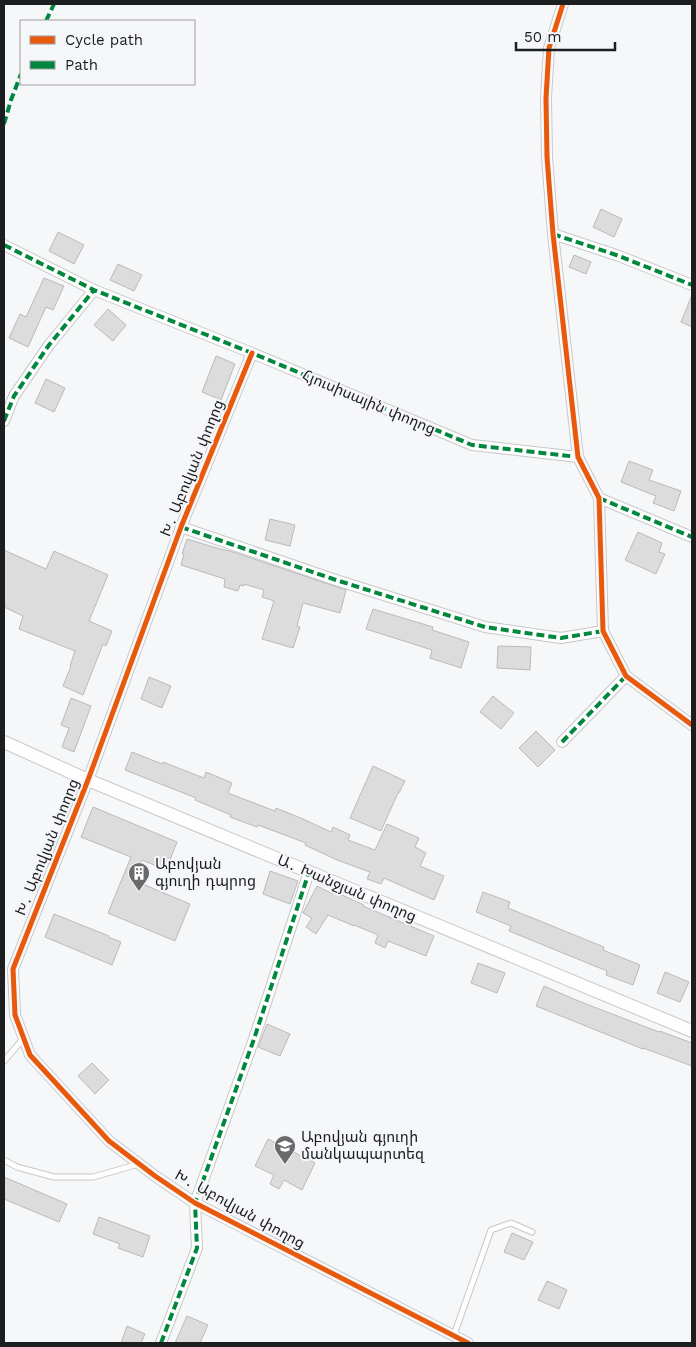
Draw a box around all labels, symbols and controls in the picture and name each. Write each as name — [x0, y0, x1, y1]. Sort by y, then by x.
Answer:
legend — [20, 20, 195, 85]
scale bar — [516, 20, 615, 52]
text: 50 m — [524, 28, 561, 46]
text: Cycle path — [65, 31, 143, 49]
text: Path — [65, 56, 98, 74]
street label: Հյուսիսային փողոց — [300, 366, 438, 438]
street label: Խ․ Աբովյան փողոց — [156, 397, 228, 539]
street label: Խ․ Աբովյան փողոց — [11, 776, 83, 918]
street label: Ա․ Խանջյան փողոց — [275, 851, 419, 925]
place label: Աբովյան գյուղի դպրոց — [155, 855, 256, 890]
building icon: Աբովյան գյուղի դպրոց — [127, 861, 151, 892]
place label: Աբովյան գյուղի մանկապարտեզ — [301, 1128, 425, 1163]
school or university icon: Աբովյան գյուղի մանկապարտեզ — [273, 1134, 297, 1165]
street label: Խ․ Աբովյան փողոց — [172, 1166, 308, 1252]

